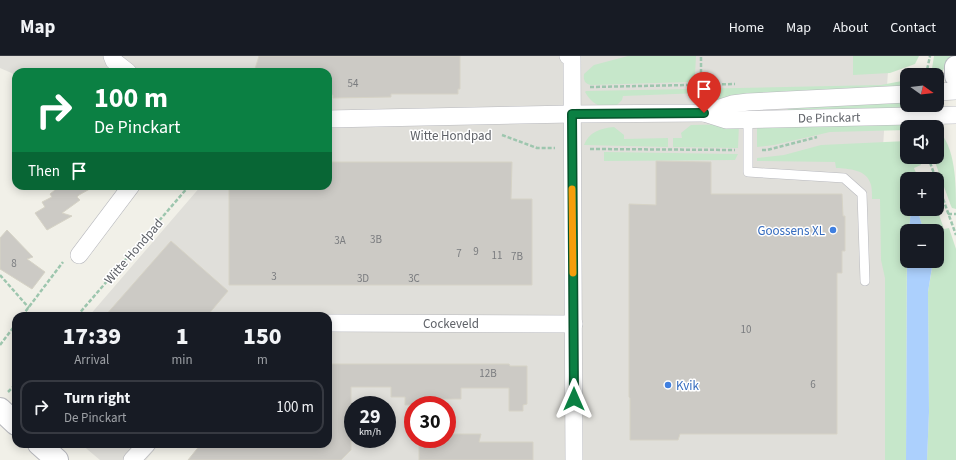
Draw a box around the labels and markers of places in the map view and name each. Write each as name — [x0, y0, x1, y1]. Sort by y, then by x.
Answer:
pin — [687, 72, 721, 113]
place label: Goossens XL — [757, 222, 825, 240]
marker: Goossens XL — [828, 225, 838, 235]
place label: Kvik — [676, 377, 700, 395]
marker: Kvik — [663, 380, 673, 390]

